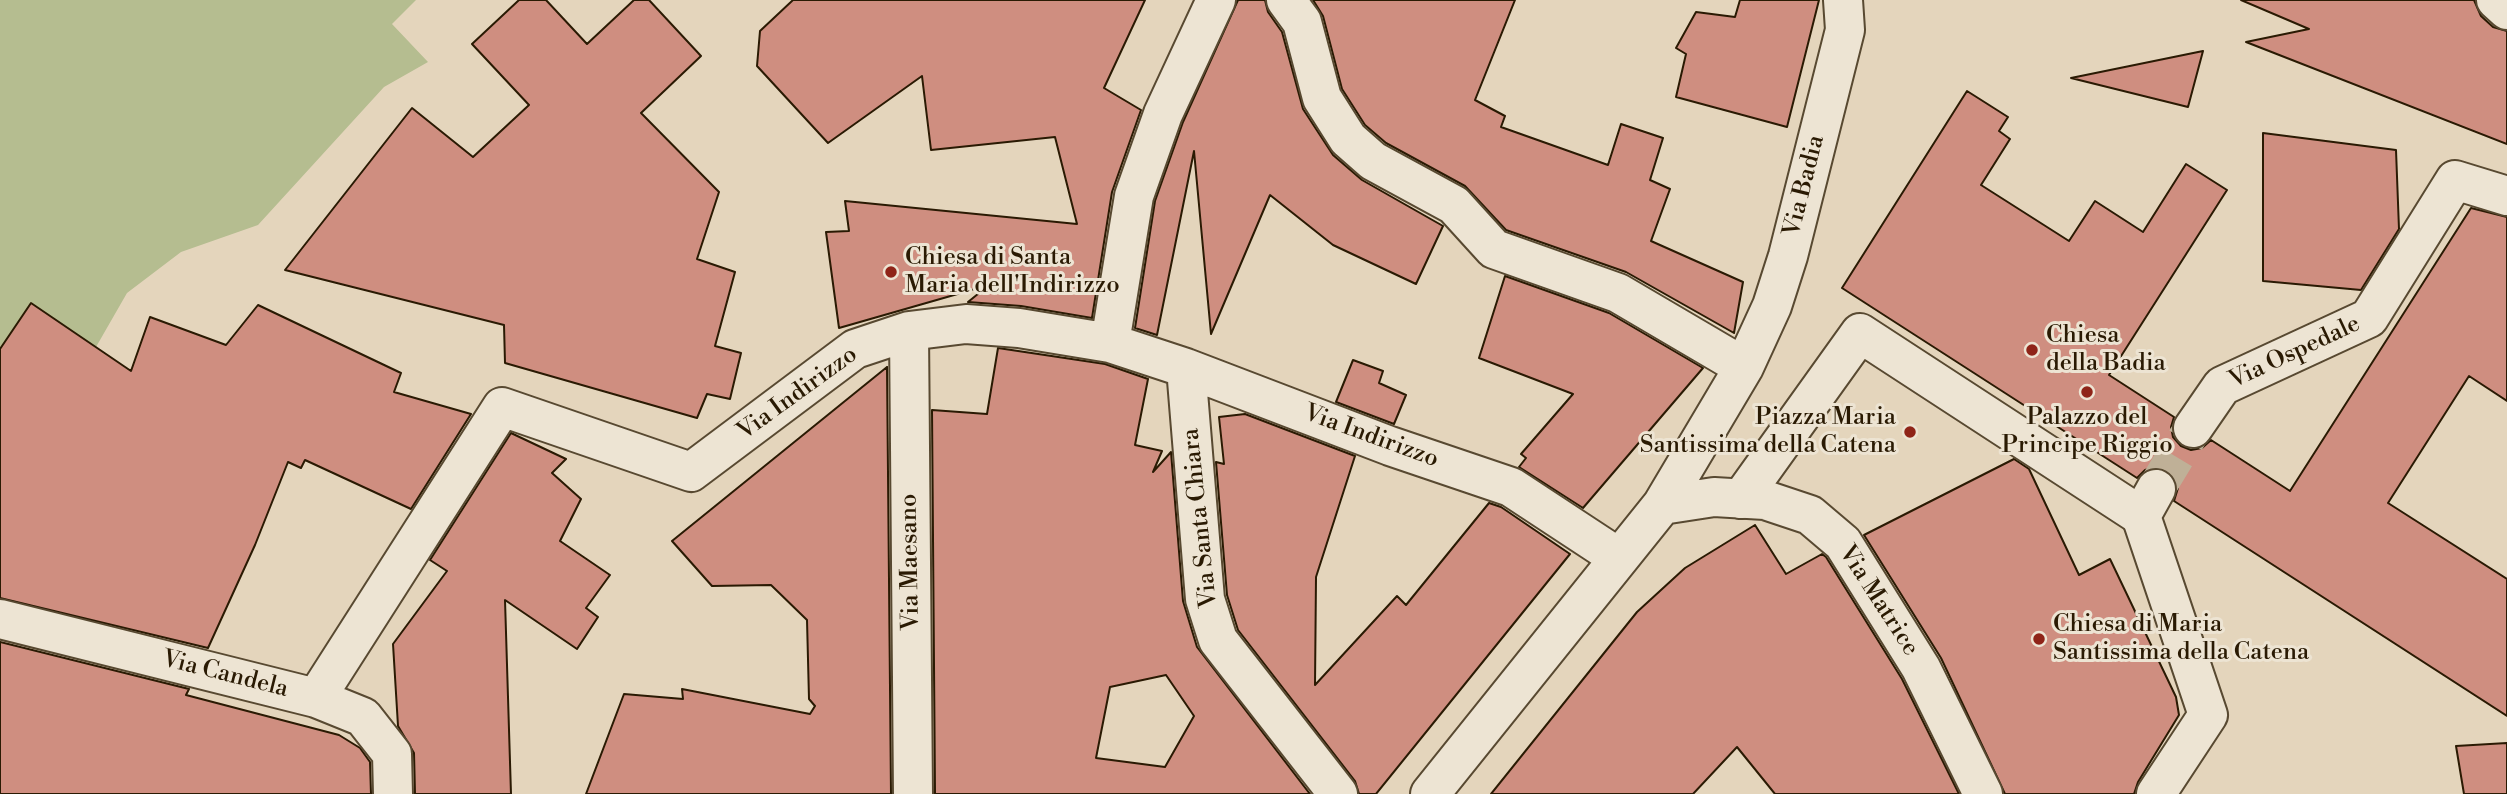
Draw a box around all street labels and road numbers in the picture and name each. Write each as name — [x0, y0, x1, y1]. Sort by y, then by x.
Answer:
street label: Via Badia — [1779, 132, 1831, 240]
street label: Via Ospedale — [2225, 310, 2365, 396]
street label: Via Indirizzo — [732, 341, 864, 447]
street label: Via Indirizzo — [1300, 399, 1442, 475]
street label: Via Santa Chiara — [1177, 427, 1225, 609]
street label: Via Maesano — [895, 493, 927, 631]
street label: Via Matrice — [1832, 540, 1924, 662]
street label: Via Candela — [159, 645, 291, 705]

